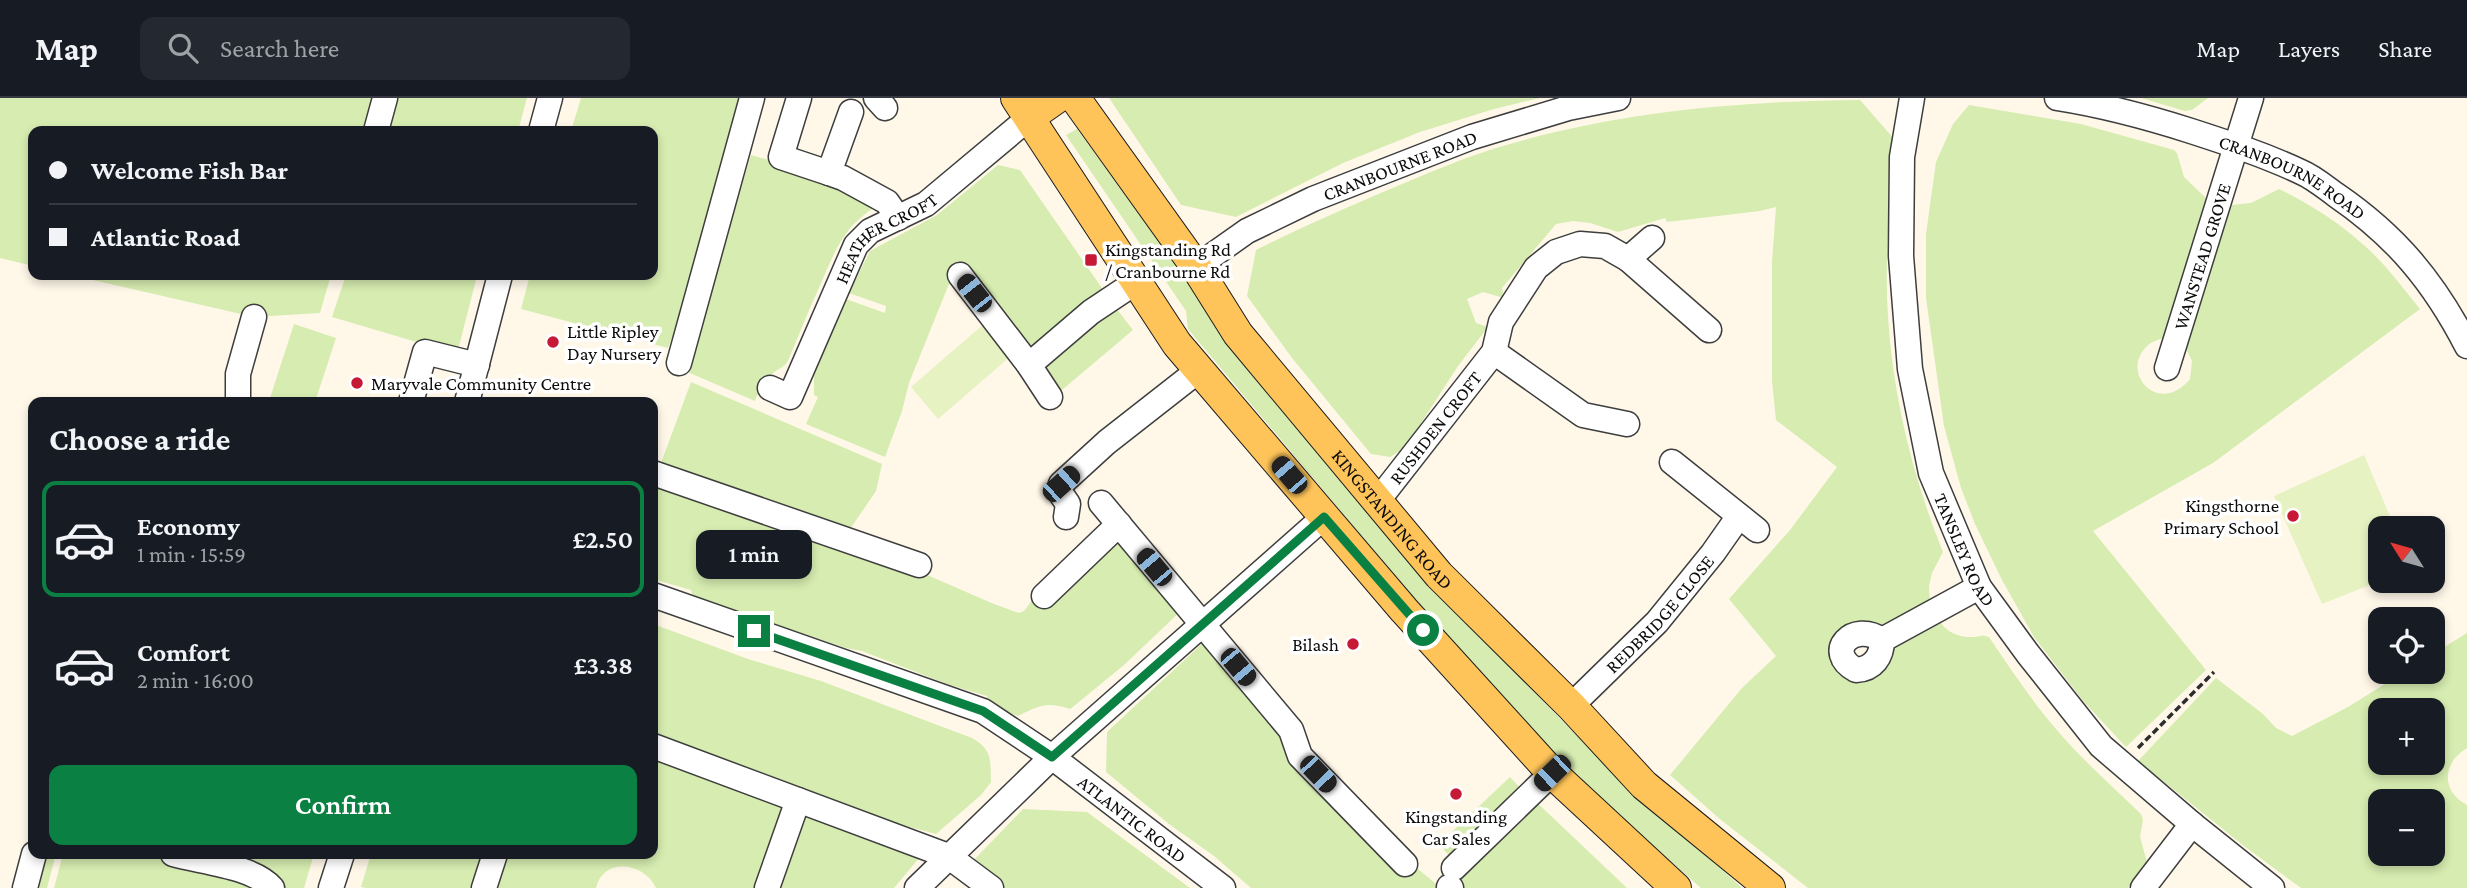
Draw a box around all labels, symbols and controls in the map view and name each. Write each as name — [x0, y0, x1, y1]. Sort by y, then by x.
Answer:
search box — [140, 17, 630, 80]
icon: search — [164, 29, 202, 67]
text: Map — [35, 30, 98, 67]
text: Search here — [220, 34, 339, 63]
text: Map — [2196, 35, 2240, 62]
text: Layers — [2278, 35, 2340, 62]
text: Share — [2378, 35, 2432, 62]
street label: CRANBOURNE ROAD — [1320, 126, 1480, 205]
street label: CRANBOURNE ROAD — [2216, 130, 2370, 224]
text: Welcome Fish Bar — [91, 156, 288, 185]
street label: WANSTEAD GROVE — [2169, 180, 2234, 332]
street label: HEATHER CROFT — [830, 188, 942, 287]
text: Atlantic Road — [91, 223, 240, 252]
place label: Kingstanding Rd / Cranbourne Rd — [1105, 239, 1231, 282]
marker: Kingstanding Rd / Cranbourne Rd — [1083, 252, 1099, 268]
car — [953, 270, 996, 316]
place label: Little Ripley Day Nursery — [567, 321, 661, 364]
marker: Little Ripley Day Nursery — [545, 334, 561, 350]
street label: RUSHDEN CROFT — [1385, 366, 1486, 488]
place label: Maryvale Community Centre — [371, 373, 591, 394]
marker: Maryvale Community Centre — [349, 375, 365, 391]
text: Choose a ride — [49, 421, 230, 457]
street label: KINGSTANDING ROAD — [1328, 445, 1457, 593]
car — [1268, 452, 1311, 498]
car — [1039, 462, 1084, 506]
street label: TANSLEY ROAD — [1930, 490, 2000, 610]
place label: Kingsthorne Primary School — [2164, 495, 2279, 538]
icon: car — [53, 508, 116, 571]
marker: Kingsthorne Primary School — [2285, 508, 2301, 524]
text: Economy — [137, 512, 240, 541]
north arrow — [2368, 516, 2445, 593]
map controls — [2368, 516, 2445, 866]
text: £2.50 — [572, 525, 633, 554]
callout: 1 min — [696, 530, 812, 578]
text: 1 min · 15:59 — [137, 541, 246, 567]
text: 1 min — [728, 541, 780, 567]
car — [1133, 544, 1176, 590]
street label: REDBRIDGE CLOSE — [1601, 551, 1718, 677]
button: locate — [2368, 607, 2445, 684]
route start — [1407, 614, 1439, 646]
route end — [738, 615, 770, 647]
icon: car — [53, 634, 116, 697]
place label: Bilash — [1292, 634, 1339, 655]
marker: Bilash — [1345, 636, 1361, 652]
text: Comfort — [137, 638, 230, 667]
car — [1217, 644, 1260, 690]
text: £3.38 — [574, 651, 633, 680]
text: 2 min · 16:00 — [137, 667, 254, 693]
button: + — [2368, 698, 2445, 775]
car — [1530, 751, 1575, 795]
car — [1296, 752, 1341, 796]
button: Confirm — [49, 765, 637, 845]
street label: ATLANTIC ROAD — [1074, 771, 1191, 867]
marker: Kingstanding Car Sales — [1448, 786, 1464, 802]
button: − — [2368, 789, 2445, 866]
place label: Kingstanding Car Sales — [1405, 806, 1507, 849]

